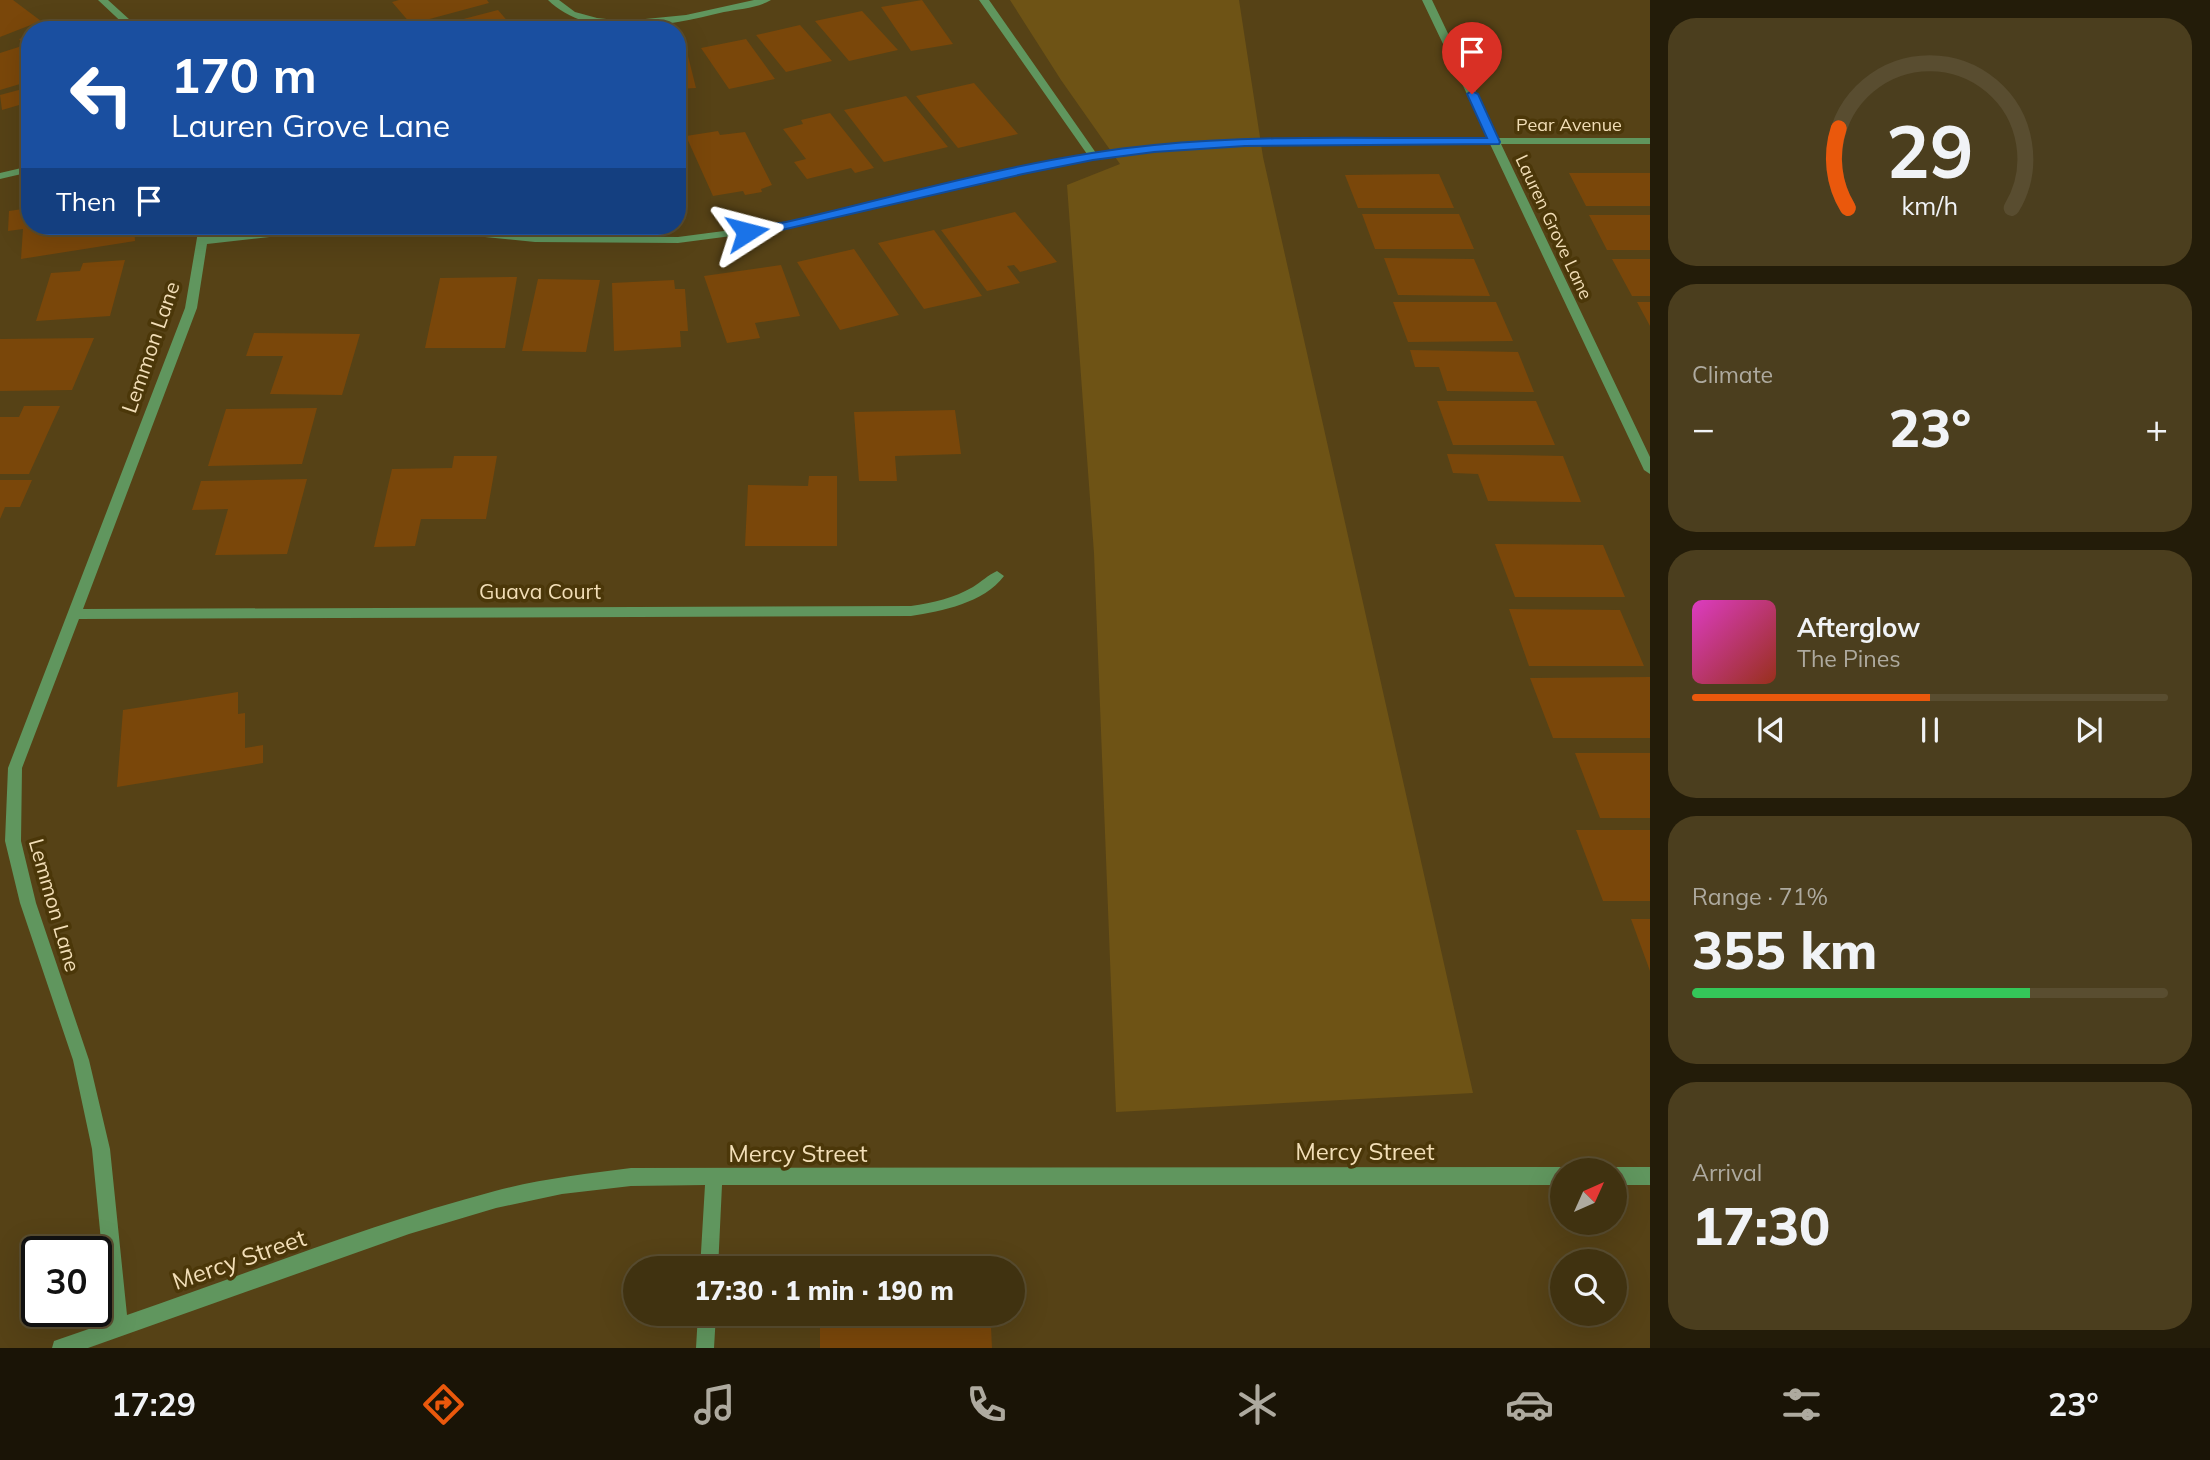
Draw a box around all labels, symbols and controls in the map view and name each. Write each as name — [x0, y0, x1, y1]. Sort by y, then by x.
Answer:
pin — [1442, 22, 1502, 94]
icon: arrive — [1453, 33, 1491, 71]
text: 170 m — [171, 44, 317, 105]
icon: left — [56, 49, 147, 140]
text: Lauren Grove Lane — [171, 105, 450, 145]
text: 29 — [1886, 105, 1974, 196]
street label: Pear Avenue — [1516, 113, 1622, 136]
street label: Lauren Grove Lane — [1510, 151, 1598, 303]
icon: arrive — [130, 182, 168, 220]
text: Then — [56, 185, 116, 218]
text: km/h — [1902, 190, 1958, 221]
position arrow — [710, 195, 784, 269]
street label: Lemmon Lane — [115, 278, 185, 416]
text: Climate — [1692, 360, 1773, 389]
text: 23° — [1889, 395, 1971, 460]
text: − — [1692, 404, 1715, 452]
text: + — [2145, 404, 2168, 452]
street label: Guava Court — [479, 578, 601, 604]
text: Afterglow — [1797, 611, 1920, 644]
text: The Pines — [1797, 644, 1901, 673]
icon: previous — [1752, 711, 1790, 749]
icon: pause — [1911, 711, 1949, 749]
icon: next — [2070, 711, 2108, 749]
street label: Lemmon Lane — [24, 835, 86, 975]
text: Range · 71% — [1692, 882, 1828, 911]
text: 355 km — [1692, 917, 1877, 982]
street label: Mercy Street — [1295, 1136, 1435, 1166]
street label: Mercy Street — [728, 1138, 868, 1168]
north arrow — [1550, 1158, 1628, 1236]
map controls — [1550, 1158, 1627, 1326]
text: Arrival — [1692, 1158, 1762, 1187]
text: 17:30 — [1692, 1193, 1830, 1258]
street label: Mercy Street — [168, 1222, 310, 1296]
speed limit sign: 30 — [21, 1236, 112, 1327]
button: search — [1550, 1249, 1627, 1326]
text: 17:30 · 1 min · 190 m — [694, 1274, 954, 1307]
icon: directions — [419, 1380, 468, 1429]
icon: music — [690, 1380, 739, 1429]
icon: phone — [962, 1380, 1011, 1429]
icon: climate — [1233, 1380, 1282, 1429]
icon: car — [1505, 1380, 1554, 1429]
icon: filters — [1777, 1380, 1826, 1429]
text: 17:29 — [111, 1384, 196, 1424]
text: 23° — [2048, 1384, 2099, 1424]

